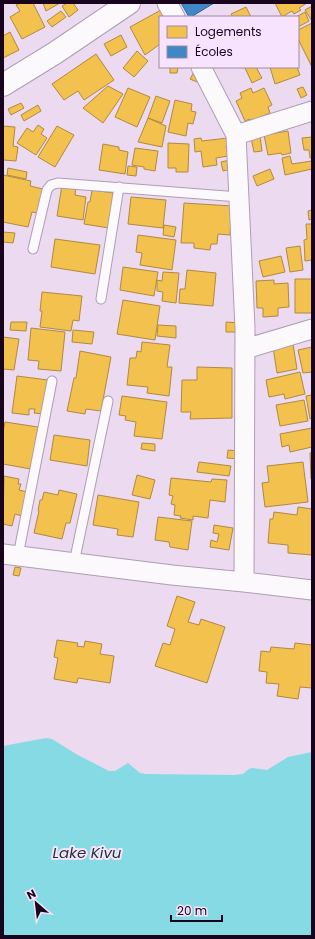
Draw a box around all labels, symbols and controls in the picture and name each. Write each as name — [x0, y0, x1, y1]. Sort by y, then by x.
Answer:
legend — [159, 16, 299, 68]
text: Logements — [195, 23, 262, 40]
text: Écoles — [195, 43, 233, 60]
water label: Lake Kivu — [53, 842, 122, 863]
north arrow — [16, 883, 56, 923]
text: N — [24, 885, 39, 903]
scale bar — [171, 897, 222, 923]
text: 20 m — [177, 902, 207, 919]

